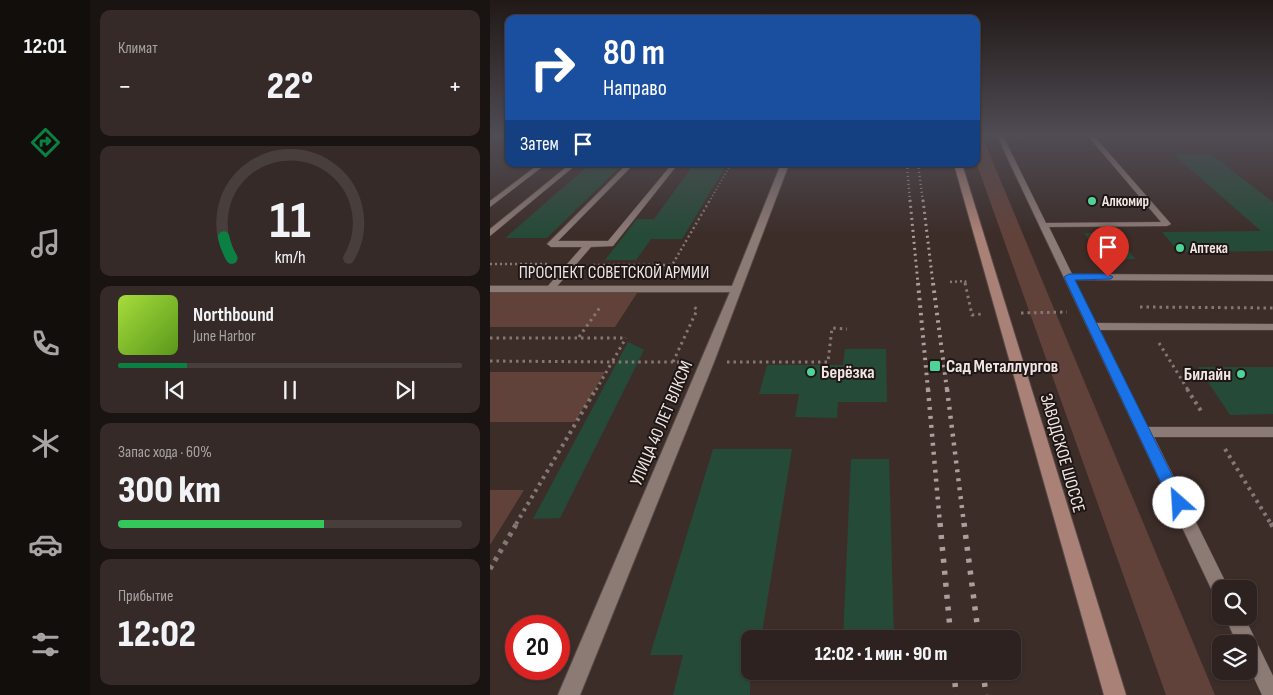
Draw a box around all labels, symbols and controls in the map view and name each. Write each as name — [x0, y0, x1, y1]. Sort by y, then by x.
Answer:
text: 80 m — [603, 32, 665, 75]
text: 12:01 — [24, 33, 66, 60]
icon: right — [520, 35, 585, 100]
text: Климат — [118, 39, 158, 58]
text: 22° — [267, 64, 313, 109]
text: − — [118, 70, 132, 103]
text: + — [448, 70, 462, 103]
text: Направо — [603, 75, 667, 102]
icon: directions — [28, 125, 63, 160]
icon: arrive — [569, 130, 597, 158]
text: Затем — [520, 133, 559, 156]
text: 11 — [270, 190, 310, 253]
place label: Алкомир — [1101, 192, 1149, 211]
marker: Алкомир — [1086, 195, 1098, 207]
icon: music — [28, 226, 63, 261]
pin — [1087, 226, 1129, 277]
icon: arrive — [1094, 233, 1122, 261]
place label: Аптека — [1189, 239, 1228, 258]
marker: Аптека — [1174, 242, 1186, 254]
text: km/h — [275, 247, 305, 268]
street label: ПРОСПЕКТ СОВЕТСКОЙ АРМИИ — [519, 262, 709, 283]
text: Northbound — [193, 304, 274, 327]
icon: phone — [28, 326, 63, 361]
text: June Harbor — [193, 327, 256, 346]
place label: Сад Металлургов — [946, 356, 1058, 377]
street label: УЛИЦА 40 ЛЕТ ВЛКСМ — [626, 358, 697, 489]
marker: Сад Металлургов — [928, 359, 942, 373]
place label: Берёзка — [821, 362, 875, 383]
place label: Билайн — [1184, 364, 1231, 385]
marker: Берёзка — [805, 366, 817, 378]
marker: Билайн — [1235, 368, 1247, 380]
icon: previous — [161, 376, 189, 404]
icon: pause — [276, 376, 304, 404]
icon: next — [391, 376, 419, 404]
street label: ЗАВОДСКОЕ ШОССЕ — [1036, 391, 1090, 515]
icon: climate — [28, 426, 63, 461]
text: Запас хода · 60% — [118, 443, 212, 462]
text: 300 km — [118, 468, 221, 513]
position arrow — [1152, 476, 1204, 528]
icon: car — [28, 527, 63, 562]
map controls — [1212, 580, 1257, 680]
button: search — [1212, 580, 1257, 625]
text: Прибытие — [118, 587, 173, 606]
text: 12:02 — [118, 612, 196, 657]
speed limit sign: 20 — [505, 615, 570, 680]
icon: filters — [28, 627, 63, 662]
button: layers — [1212, 635, 1257, 680]
text: 12:02 · 1 мин · 90 m — [815, 643, 947, 666]

